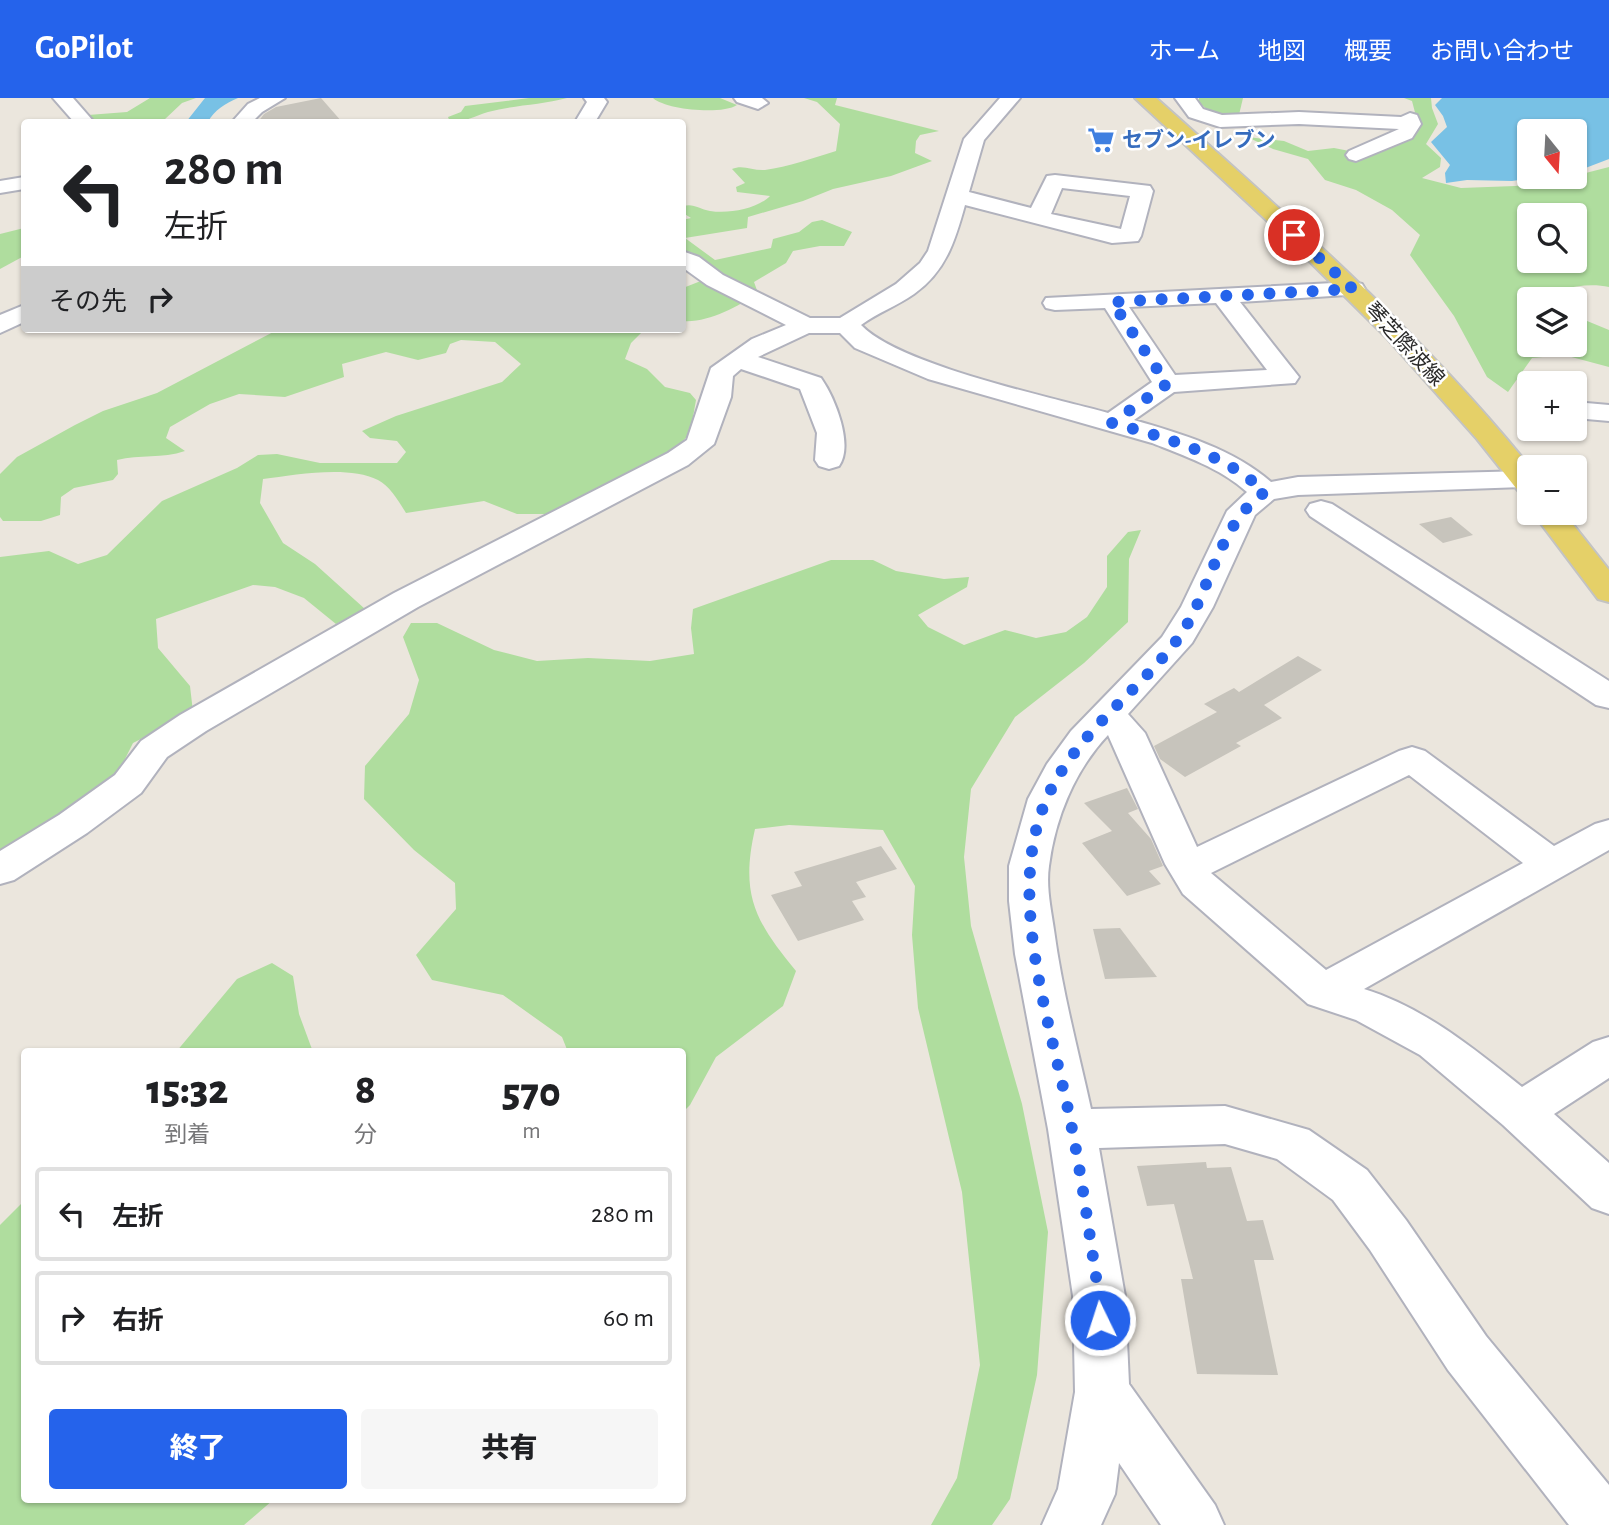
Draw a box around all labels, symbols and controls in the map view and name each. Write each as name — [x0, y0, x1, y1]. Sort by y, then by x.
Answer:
text: GoPilot — [35, 32, 133, 65]
text: ホーム — [1149, 40, 1220, 64]
text: 地図 — [1258, 40, 1306, 64]
text: 概要 — [1344, 40, 1392, 64]
text: お問い合わせ — [1430, 40, 1574, 64]
north arrow — [1517, 119, 1587, 189]
map controls — [1517, 119, 1587, 525]
supermarket icon: セブン-イレブン — [1086, 125, 1116, 155]
place label: セブン-イレブン — [1122, 128, 1275, 151]
text: 280 m — [164, 145, 284, 194]
icon: left — [49, 147, 140, 238]
button: search — [1517, 203, 1587, 273]
pin — [1264, 205, 1324, 265]
text: 左折 — [164, 211, 228, 243]
icon: arrive — [1275, 216, 1313, 254]
icon: right — [141, 280, 179, 318]
button: layers — [1517, 287, 1587, 357]
text: その先 — [49, 289, 127, 315]
street label: 琴芝際波線 — [1361, 298, 1449, 390]
button: + — [1517, 371, 1587, 441]
button: − — [1517, 455, 1587, 525]
text: 15:32 — [146, 1069, 228, 1111]
text: 8 — [355, 1069, 376, 1111]
text: 570 — [502, 1072, 561, 1114]
text: m — [522, 1120, 541, 1143]
text: 到着 — [164, 1124, 210, 1147]
text: 分 — [354, 1124, 377, 1147]
icon: left — [53, 1195, 91, 1233]
text: 280 m — [591, 1201, 654, 1227]
text: 左折 — [112, 1204, 164, 1230]
position arrow — [1063, 1283, 1137, 1357]
icon: right — [53, 1299, 91, 1337]
text: 60 m — [603, 1305, 654, 1331]
text: 右折 — [112, 1308, 164, 1334]
button: 終了 — [49, 1409, 347, 1489]
button: 共有 — [361, 1409, 658, 1489]

